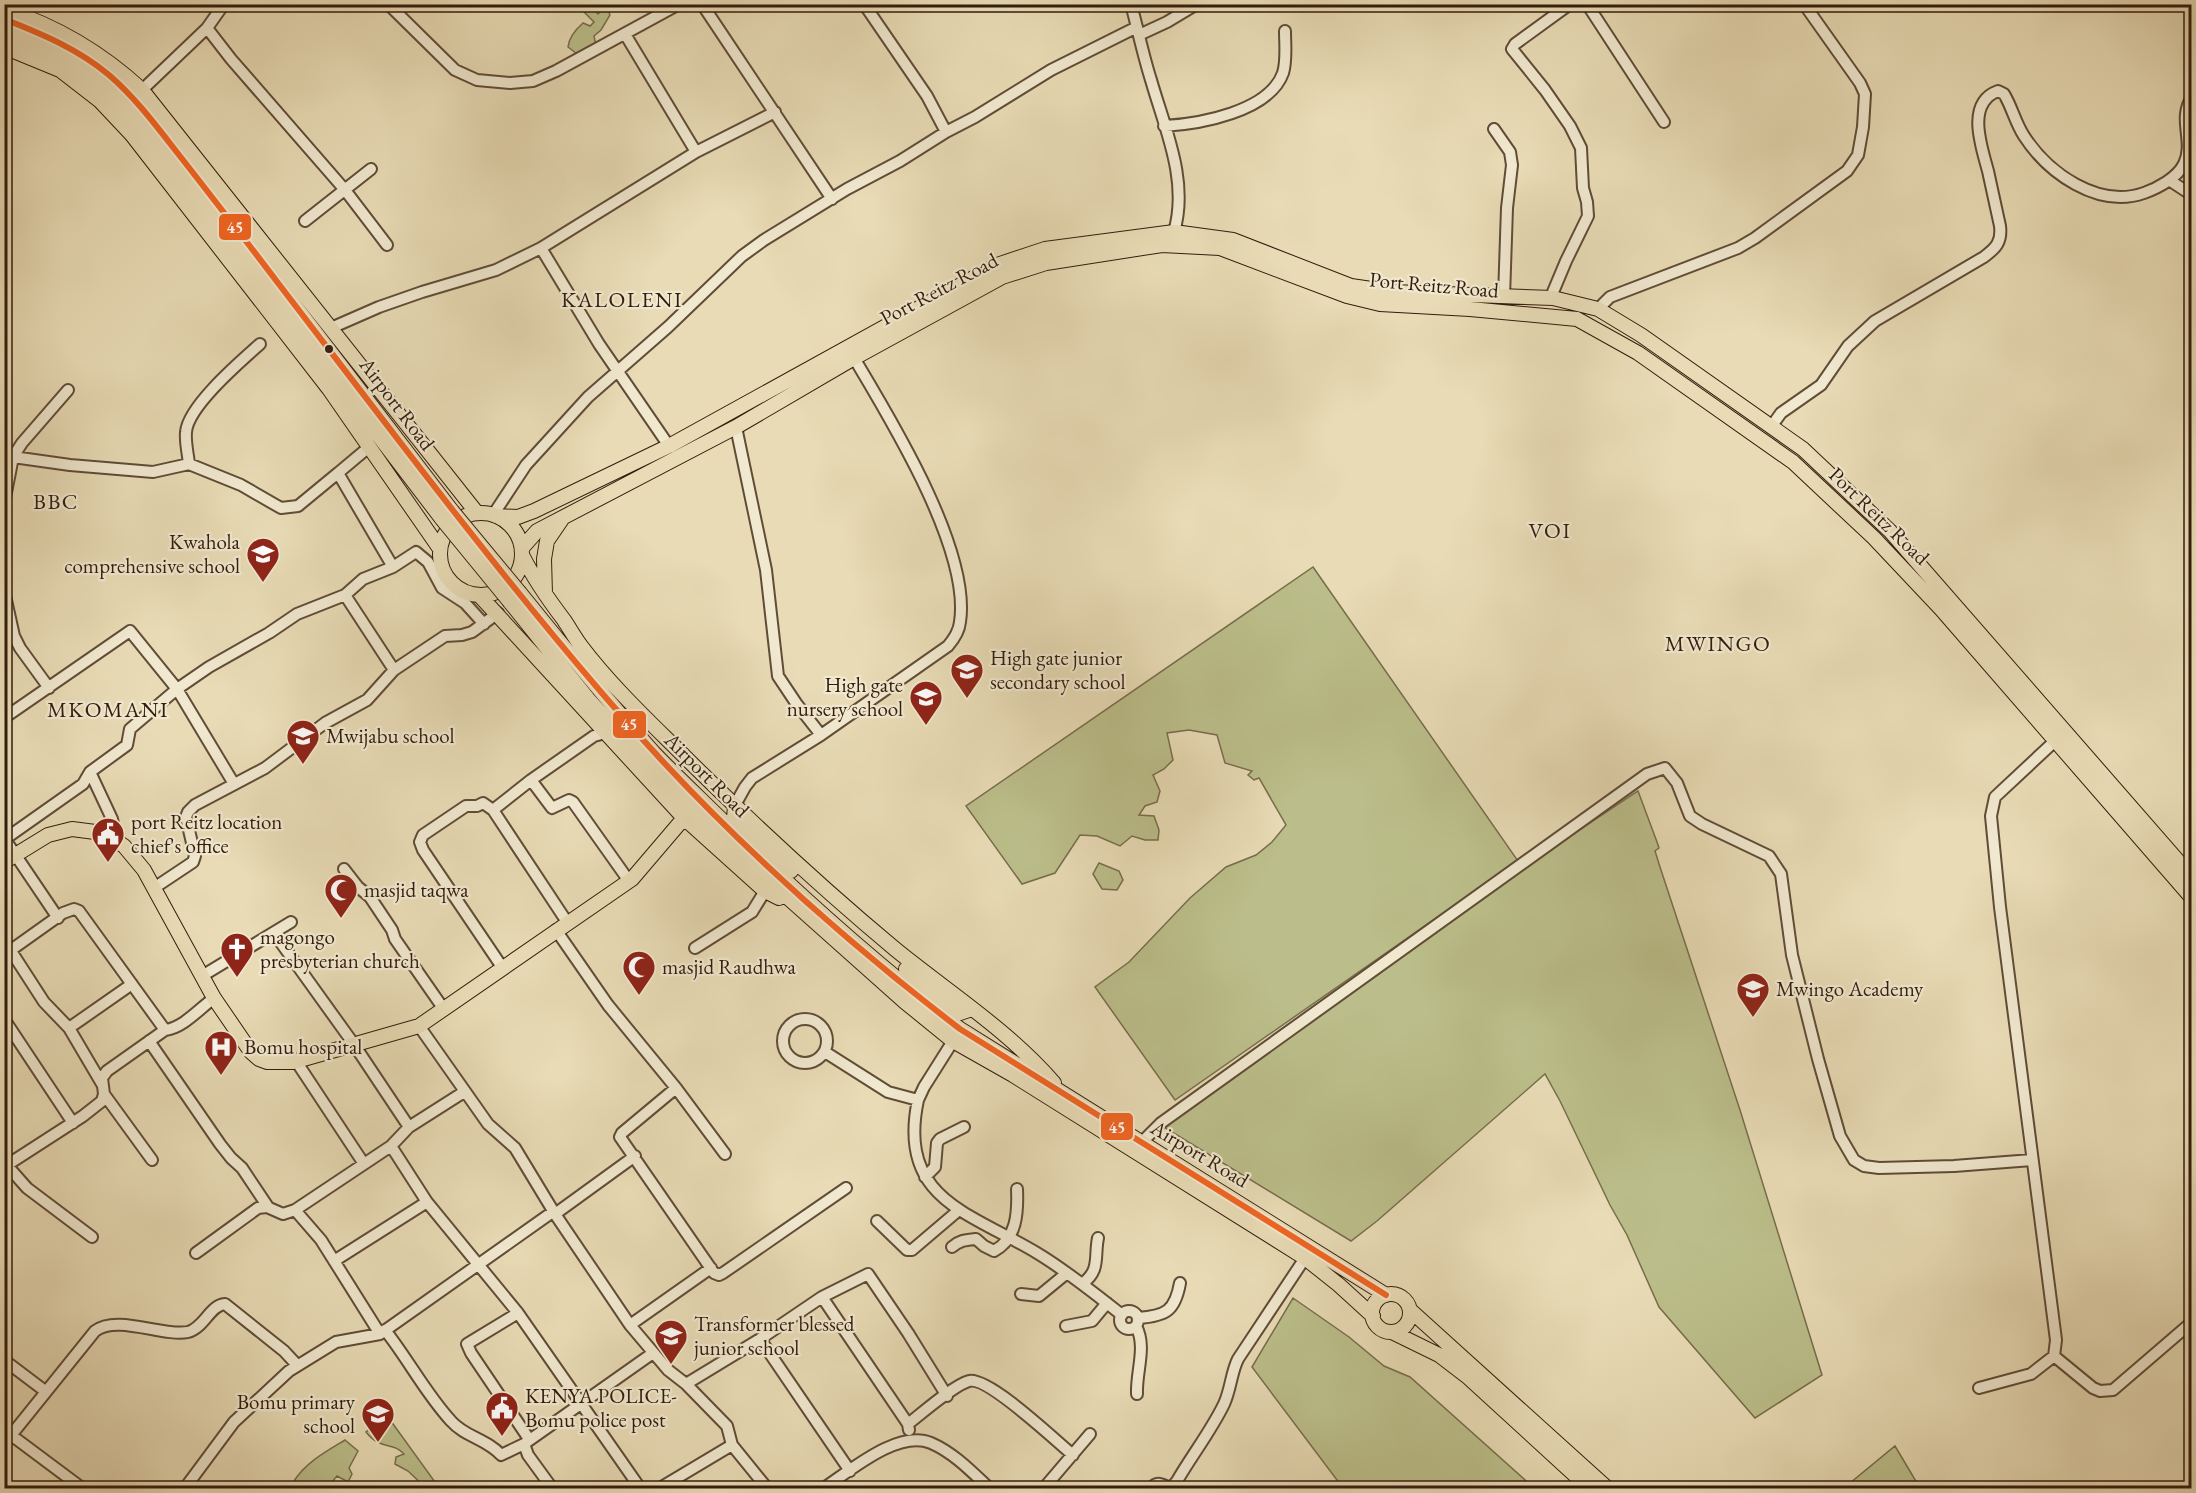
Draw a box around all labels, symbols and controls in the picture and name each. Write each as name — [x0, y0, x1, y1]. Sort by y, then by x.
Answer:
line badge: 45 — [218, 213, 252, 241]
text: 45 — [227, 217, 243, 238]
street label: Port Reitz Road — [875, 246, 1003, 331]
street label: Port Reitz Road — [1368, 265, 1500, 304]
district label: KALOLENI — [561, 285, 683, 314]
unlabelled marker — [323, 343, 335, 355]
street label: Airport Road — [353, 351, 441, 456]
street label: Port Reitz Road — [1823, 461, 1936, 571]
district label: BBC — [33, 487, 79, 516]
district label: VOI — [1529, 516, 1571, 545]
place label: Kwahola comprehensive school — [64, 528, 241, 579]
school or university icon: Kwahola comprehensive school — [245, 536, 281, 583]
district label: MWINGO — [1665, 629, 1771, 658]
place label: High gate junior secondary school — [990, 644, 1125, 695]
school or university icon: High gate junior secondary school — [949, 652, 985, 699]
place label: High gate nursery school — [787, 671, 903, 722]
school or university icon: High gate nursery school — [908, 679, 944, 726]
district label: MKOMANI — [47, 695, 169, 724]
line badge: 45 — [612, 710, 647, 739]
text: 45 — [621, 714, 637, 735]
school or university icon: Mwijabu school — [285, 718, 321, 765]
place label: Mwijabu school — [326, 722, 454, 749]
street label: Airport Road — [658, 726, 756, 823]
place label: port Reitz location chief's office — [131, 808, 282, 859]
public building icon: port Reitz location chief's office — [90, 816, 126, 863]
mosque icon: masjid taqwa — [323, 872, 359, 919]
place label: masjid taqwa — [364, 876, 469, 903]
place label: magongo presbyterian church — [260, 923, 420, 974]
church icon: magongo presbyterian church — [219, 931, 255, 978]
mosque icon: masjid Raudhwa — [621, 949, 657, 996]
place label: masjid Raudhwa — [662, 953, 797, 980]
school or university icon: Mwingo Academy — [1735, 971, 1771, 1018]
place label: Mwingo Academy — [1776, 975, 1924, 1002]
hospital icon: Bomu hospital — [203, 1029, 239, 1076]
place label: Bomu hospital — [244, 1033, 362, 1060]
line badge: 45 — [1100, 1112, 1134, 1141]
street label: Airport Road — [1145, 1113, 1255, 1194]
text: 45 — [1109, 1117, 1125, 1138]
place label: Transformer blessed junior school — [693, 1310, 855, 1361]
school or university icon: Transformer blessed junior school — [653, 1318, 689, 1365]
place label: KENYA POLICE- Bomu police post — [525, 1382, 677, 1433]
place label: Bomu primary school — [237, 1388, 356, 1439]
public building icon: KENYA POLICE- Bomu police post — [484, 1390, 520, 1437]
school or university icon: Bomu primary school — [360, 1396, 396, 1443]

